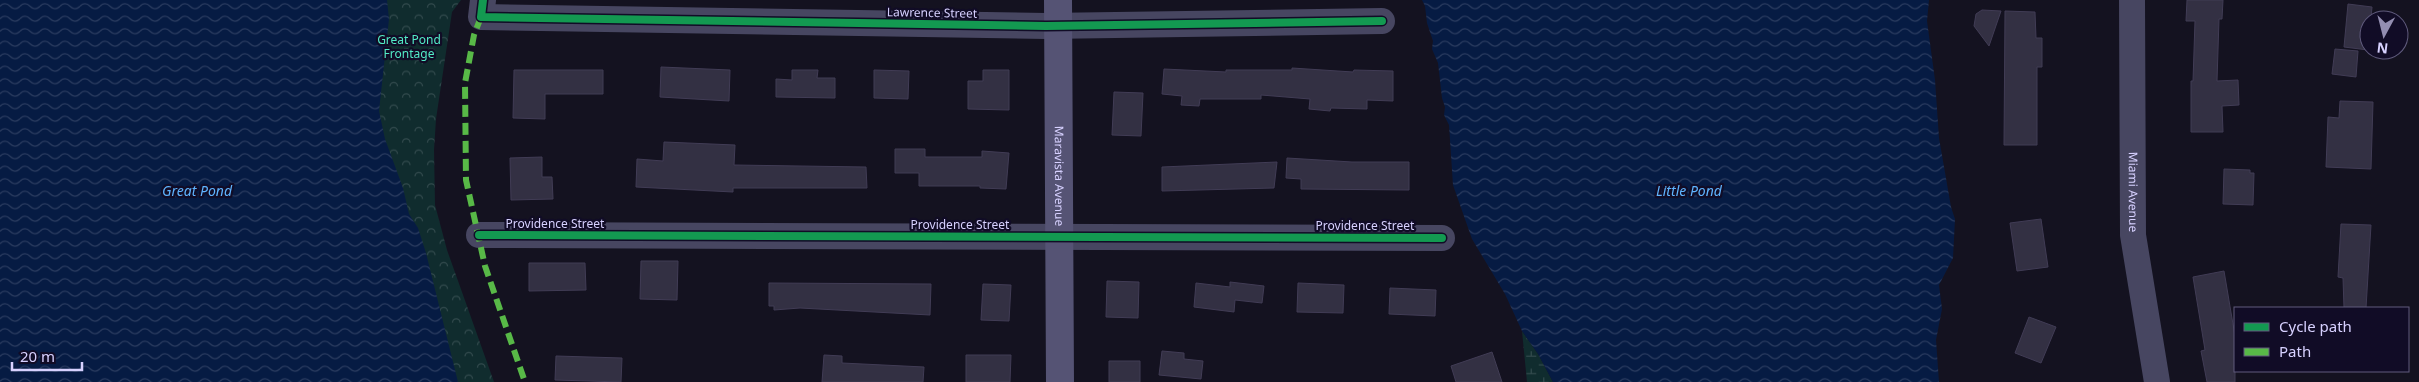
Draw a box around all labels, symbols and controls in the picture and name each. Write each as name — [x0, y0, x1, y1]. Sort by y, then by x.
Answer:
street label: Lawrence Street — [887, 3, 978, 22]
north arrow — [2359, 10, 2409, 60]
park label: Great Pond Frontage — [377, 31, 441, 62]
text: N — [2376, 38, 2389, 59]
street label: Maravista Avenue — [1051, 126, 1068, 226]
street label: Miami Avenue — [2125, 152, 2142, 232]
water label: Great Pond — [162, 181, 233, 200]
water label: Little Pond — [1656, 181, 1723, 200]
street label: Providence Street — [506, 215, 605, 232]
street label: Providence Street — [911, 216, 1010, 233]
street label: Providence Street — [1316, 217, 1415, 234]
legend — [2234, 307, 2409, 372]
text: Cycle path — [2279, 316, 2352, 336]
scale bar — [12, 340, 82, 372]
text: Path — [2279, 341, 2311, 361]
text: 20 m — [20, 346, 55, 366]

